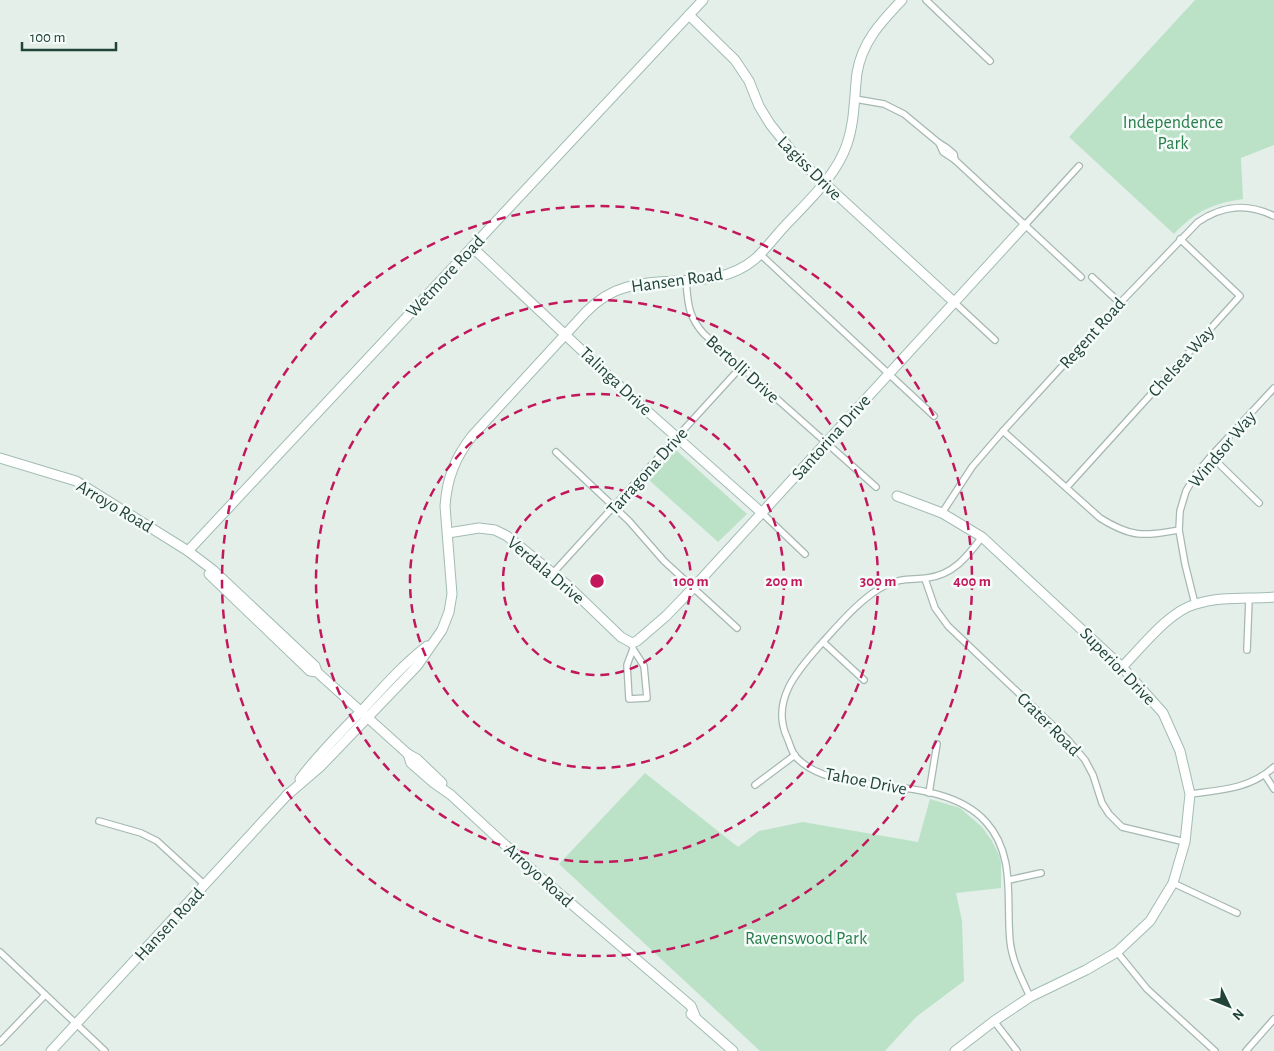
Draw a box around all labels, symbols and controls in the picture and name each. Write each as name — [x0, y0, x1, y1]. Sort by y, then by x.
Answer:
scale bar — [22, 20, 116, 52]
text: 100 m — [30, 30, 65, 45]
park label: Independence Park — [1123, 114, 1223, 153]
street label: Lagiss Drive — [774, 133, 845, 204]
street label: Wetmore Road — [403, 232, 488, 321]
street label: Hansen Road — [630, 266, 724, 296]
street label: Regent Road — [1057, 295, 1129, 373]
street label: Chelsea Way — [1145, 323, 1218, 401]
street label: Bertolli Drive — [702, 332, 782, 407]
street label: Talinga Drive — [576, 344, 655, 419]
street label: Santorina Drive — [789, 392, 875, 484]
street label: Windsor Way — [1186, 408, 1260, 491]
street label: Tarragona Drive — [604, 424, 692, 519]
street label: Arroyo Road — [73, 477, 156, 537]
street label: Verdala Drive — [503, 534, 587, 608]
centre of rings — [588, 572, 606, 590]
text: 100 m — [673, 574, 709, 589]
text: 200 m — [765, 574, 803, 589]
text: 300 m — [860, 574, 896, 589]
text: 400 m — [953, 574, 991, 589]
street label: Superior Drive — [1076, 624, 1159, 709]
street label: Crater Road — [1013, 690, 1083, 760]
street label: Tahoe Drive — [823, 765, 908, 799]
street label: Arroyo Road — [501, 840, 576, 911]
street label: Hansen Road — [132, 885, 208, 965]
park label: Ravenswood Park — [745, 930, 868, 948]
north arrow — [1204, 981, 1254, 1031]
text: N — [1229, 1006, 1246, 1023]

